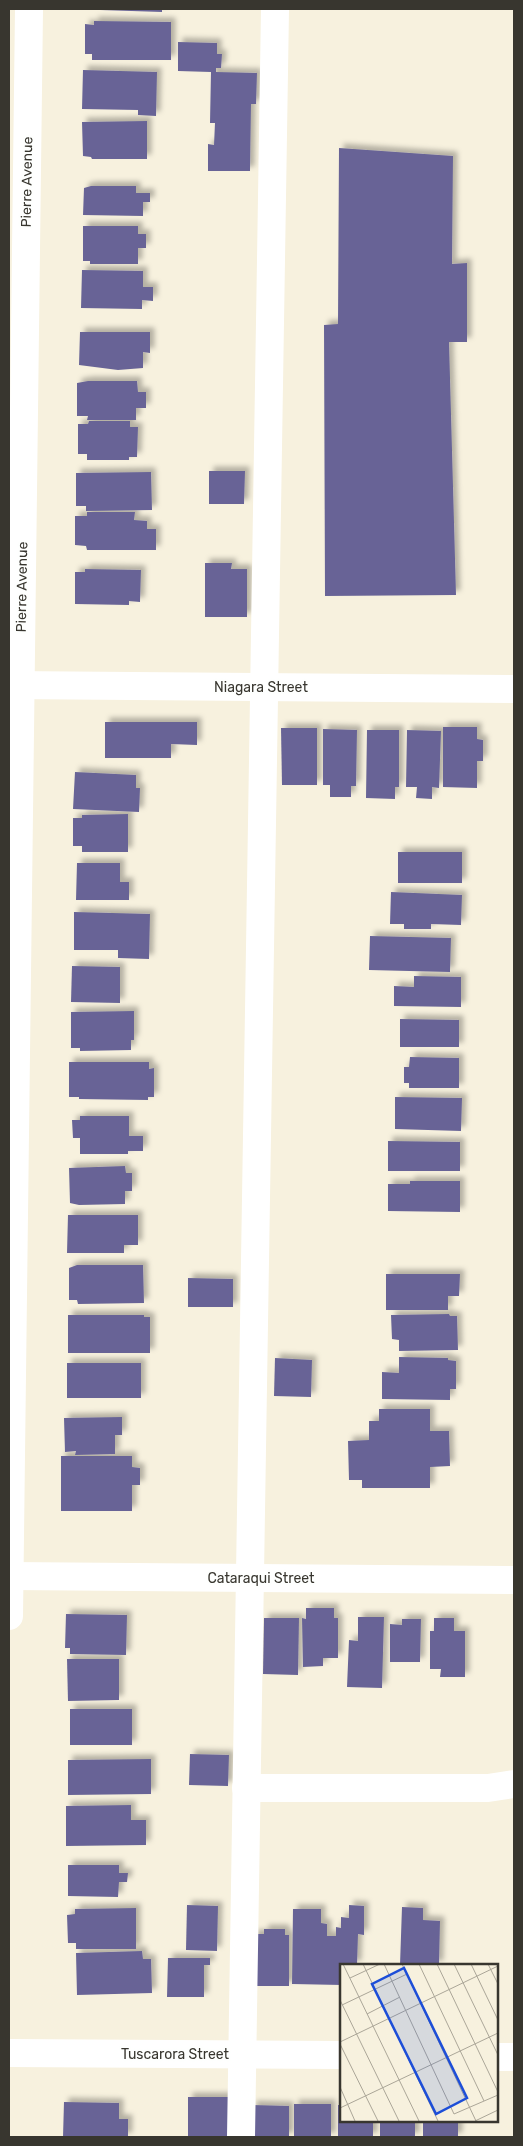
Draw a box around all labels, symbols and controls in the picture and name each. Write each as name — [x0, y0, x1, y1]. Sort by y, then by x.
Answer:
street label: Pierre Avenue — [18, 136, 36, 227]
street label: Pierre Avenue — [13, 541, 31, 632]
street label: Niagara Street — [214, 679, 308, 696]
street label: Cataraqui Street — [207, 1570, 315, 1587]
inset map — [340, 1964, 498, 2121]
street label: Tuscarora Street — [121, 2046, 230, 2063]

